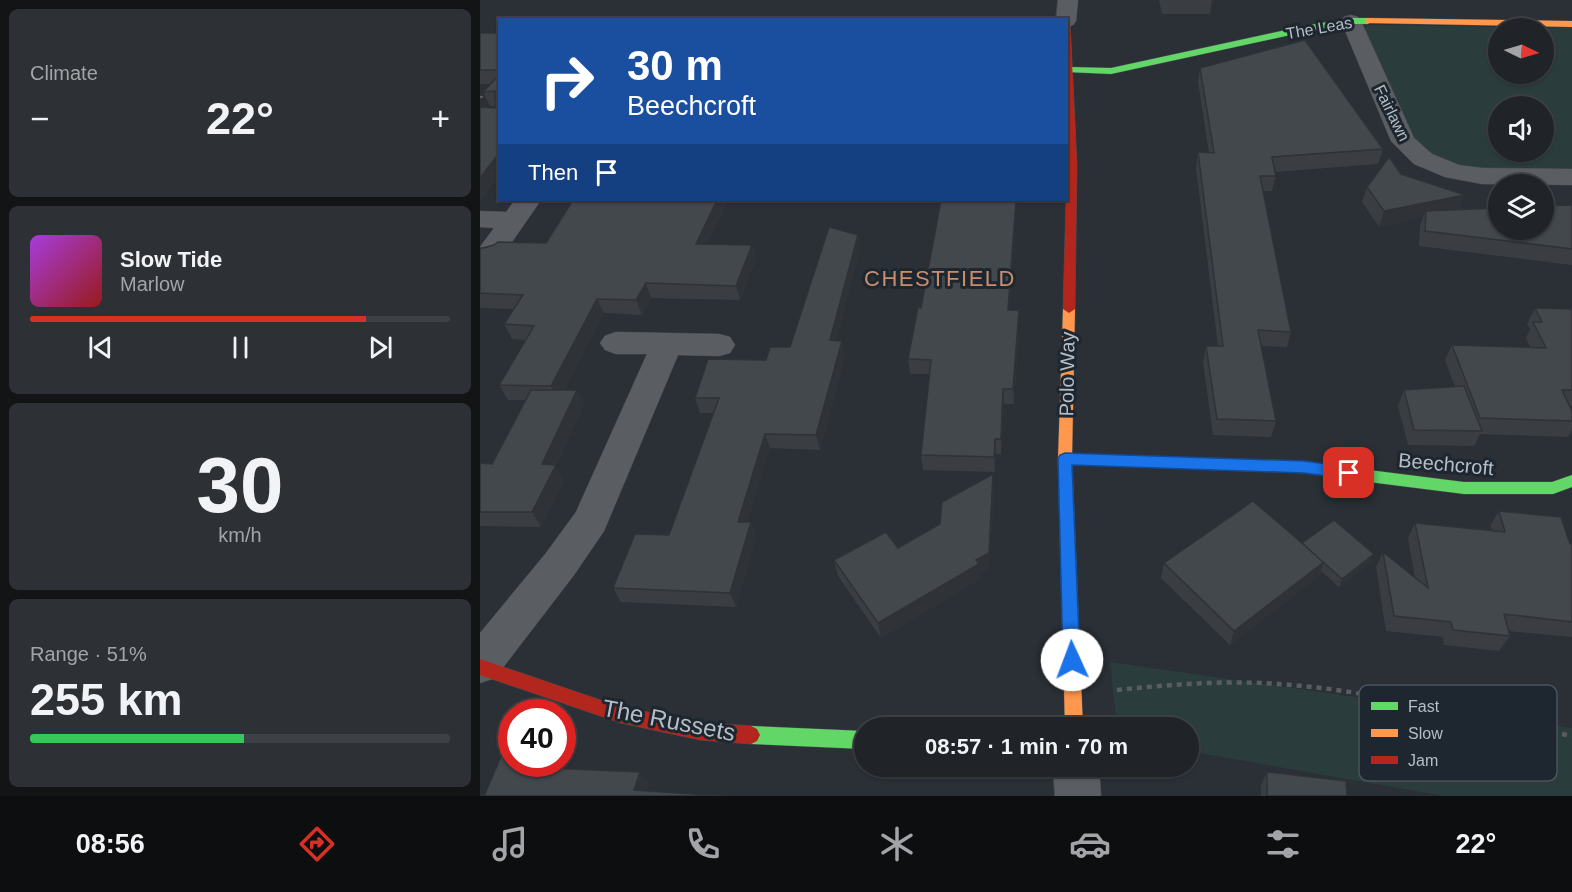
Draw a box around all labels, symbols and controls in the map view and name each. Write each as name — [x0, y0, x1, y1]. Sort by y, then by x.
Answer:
street label: The Leas — [1285, 14, 1353, 42]
north arrow — [1488, 18, 1554, 84]
map controls — [1488, 18, 1554, 240]
icon: right — [528, 42, 606, 120]
text: 30 m — [627, 42, 723, 89]
text: Climate — [30, 62, 98, 84]
street label: Fairlawn — [1371, 82, 1413, 144]
text: Beechcroft — [627, 91, 756, 121]
text: 22° — [206, 93, 274, 144]
button: sound — [1488, 96, 1554, 162]
text: − — [30, 100, 49, 137]
text: + — [431, 100, 450, 137]
icon: arrive — [590, 156, 623, 189]
text: Then — [528, 160, 578, 185]
button: layers — [1488, 174, 1554, 240]
text: Slow Tide — [120, 247, 222, 272]
district label: CHESTFIELD — [864, 266, 1016, 291]
text: Marlow — [120, 273, 184, 295]
icon: previous — [84, 331, 117, 364]
icon: pause — [224, 331, 257, 364]
icon: next — [364, 331, 397, 364]
street label: Polo Way — [1055, 331, 1079, 417]
text: 30 — [197, 441, 283, 529]
pin — [1323, 447, 1374, 498]
street label: Beechcroft — [1397, 449, 1495, 479]
icon: arrive — [1332, 456, 1365, 489]
text: km/h — [218, 524, 262, 546]
position arrow — [1040, 628, 1104, 692]
text: Range · 51% — [30, 643, 147, 665]
text: 255 km — [30, 674, 183, 725]
legend — [1359, 685, 1557, 781]
street label: The Russets — [600, 694, 738, 746]
text: Fast — [1408, 698, 1440, 715]
speed limit sign: 40 — [498, 699, 576, 777]
text: Slow — [1408, 725, 1443, 742]
text: 08:57 · 1 min · 70 m — [925, 734, 1128, 759]
text: Jam — [1408, 752, 1438, 769]
icon: directions — [296, 823, 338, 865]
icon: music — [489, 823, 531, 865]
icon: phone — [682, 823, 724, 865]
icon: climate — [876, 823, 918, 865]
icon: car — [1069, 823, 1111, 865]
icon: filters — [1262, 823, 1304, 865]
text: 08:56 — [76, 829, 145, 859]
text: 22° — [1455, 829, 1496, 859]

